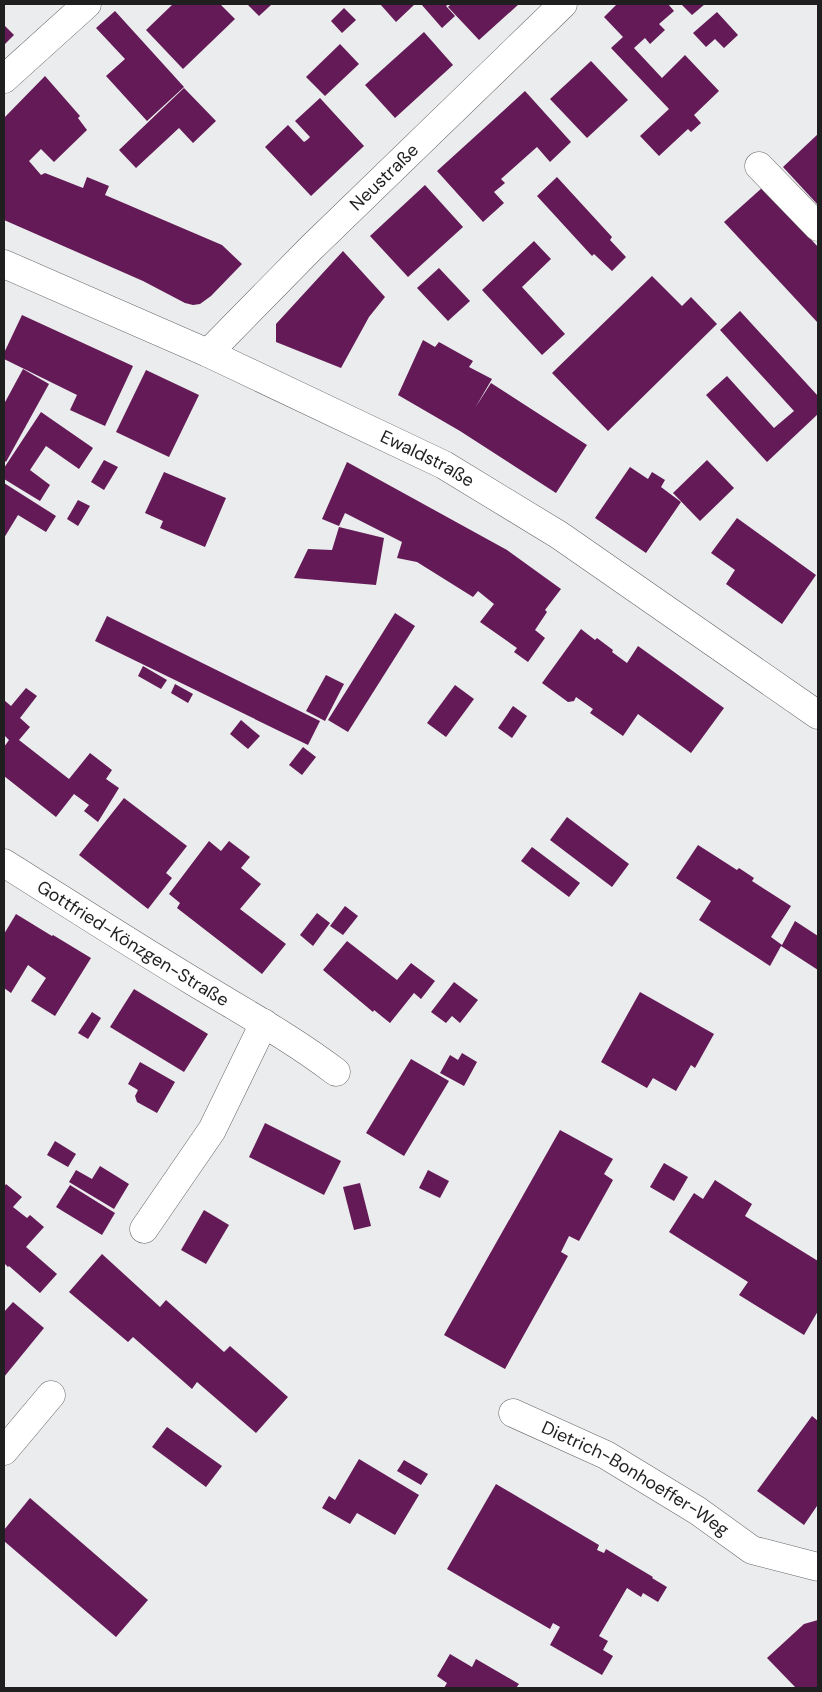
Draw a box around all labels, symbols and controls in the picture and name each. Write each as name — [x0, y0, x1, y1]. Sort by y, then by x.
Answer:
street label: Neustraße — [345, 138, 424, 216]
street label: Ewaldstraße — [376, 424, 479, 493]
street label: Gottfried-Könzgen-Straße — [32, 875, 233, 1012]
street label: Dietrich-Bonhoeffer-Weg — [538, 1415, 734, 1542]

